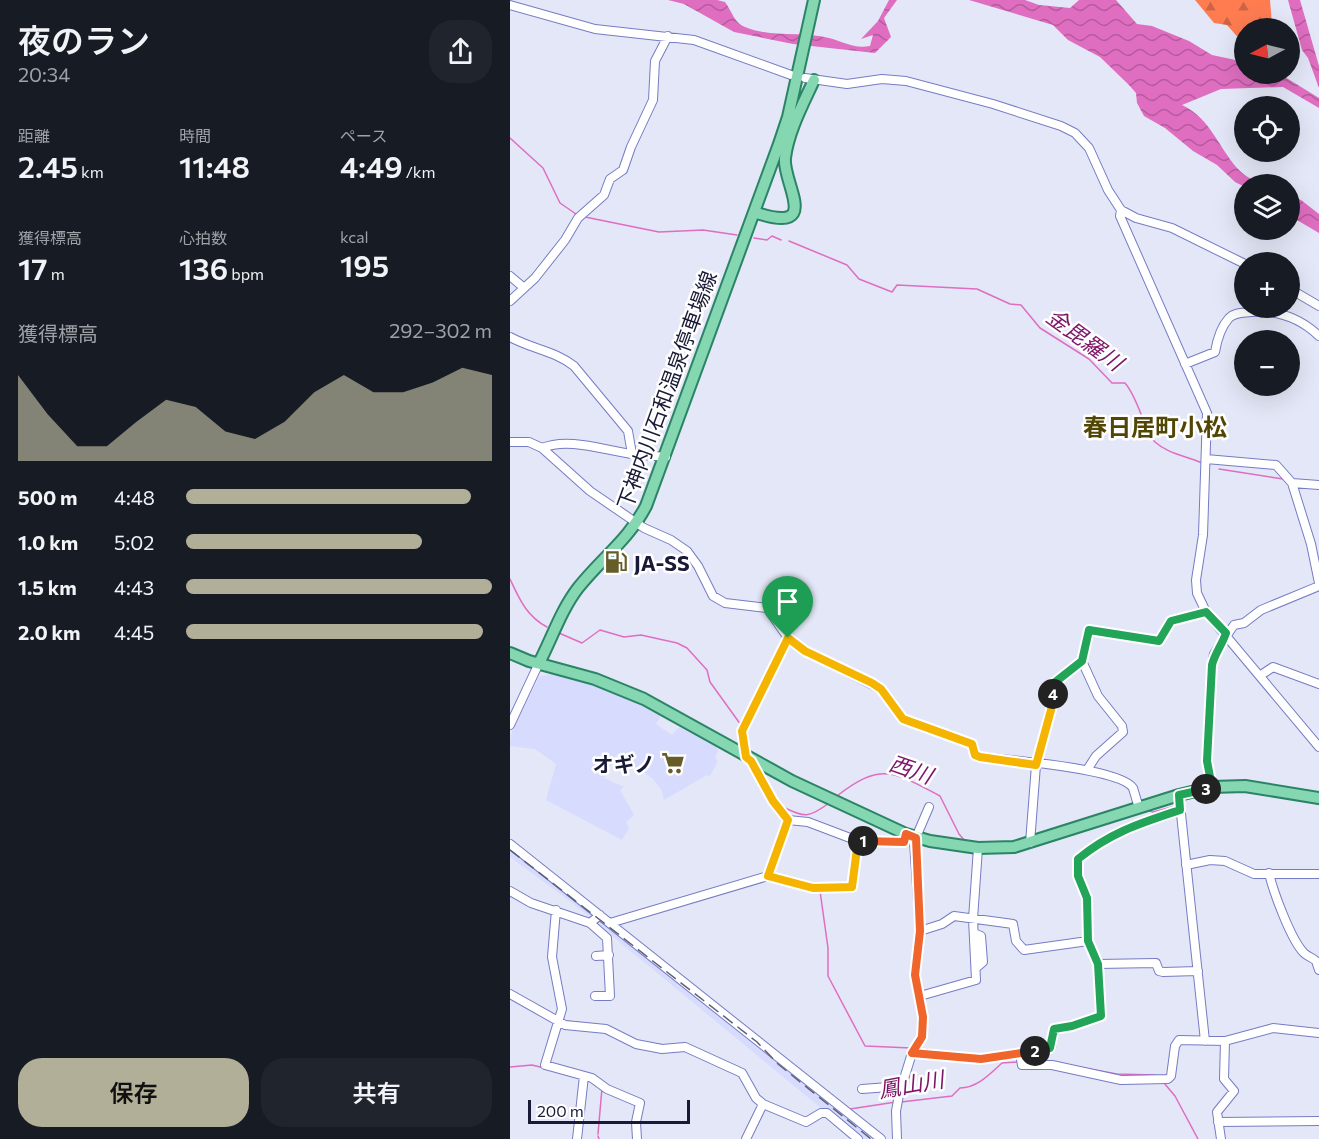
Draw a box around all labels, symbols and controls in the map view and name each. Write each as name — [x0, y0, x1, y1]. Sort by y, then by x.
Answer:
north arrow — [1234, 18, 1300, 84]
map controls — [1234, 18, 1300, 396]
text: 夜のラン — [18, 19, 150, 60]
button: share — [429, 20, 492, 83]
text: 20:34 — [18, 62, 70, 86]
button: locate — [1234, 96, 1300, 162]
text: 距離 — [18, 126, 50, 145]
text: 時間 — [179, 126, 211, 145]
text: ペース — [340, 126, 387, 145]
text: 2.45 — [18, 147, 78, 184]
text: 11:48 — [179, 147, 250, 184]
text: 4:49 — [340, 147, 403, 184]
text: km — [78, 162, 104, 181]
text: /km — [403, 162, 435, 181]
button: layers — [1234, 174, 1300, 240]
text: kcal — [340, 227, 369, 246]
text: 獲得標高 — [18, 228, 82, 247]
text: 心拍数 — [179, 228, 227, 247]
text: 195 — [340, 246, 389, 283]
text: 17 — [18, 249, 48, 286]
text: 136 — [179, 249, 228, 286]
button: + — [1234, 252, 1300, 318]
text: m — [48, 264, 65, 283]
text: bpm — [228, 264, 264, 283]
street label: 下神内川石和温泉停車場線 — [611, 267, 721, 513]
water label: 金毘羅川 — [1041, 302, 1130, 377]
text: 292–302 m — [389, 318, 492, 342]
text: 獲得標高 — [18, 321, 98, 345]
button: − — [1234, 330, 1300, 396]
district label: 春日居町小松 — [1083, 412, 1227, 441]
text: 500 m — [18, 485, 78, 509]
text: 4:48 — [114, 485, 155, 509]
text: 1.0 km — [18, 530, 78, 554]
text: 5:02 — [114, 530, 154, 554]
fuel station icon: JA-SS — [603, 549, 629, 575]
place label: JA-SS — [634, 550, 690, 575]
text: 1.5 km — [18, 575, 77, 599]
text: 4:43 — [114, 575, 154, 599]
pin — [762, 576, 813, 638]
icon: arrive — [771, 585, 804, 618]
text: 2.0 km — [18, 620, 80, 644]
text: 4:45 — [114, 620, 154, 644]
pin: 4 — [1038, 679, 1068, 709]
text: 4 — [1048, 684, 1058, 703]
water label: 西川 — [886, 749, 938, 790]
supermarket icon: オギノ — [660, 750, 686, 776]
place label: オギノ — [593, 751, 655, 776]
pin: 3 — [1191, 774, 1221, 804]
text: 3 — [1201, 779, 1211, 798]
pin: 1 — [848, 826, 878, 856]
text: 1 — [859, 831, 867, 850]
pin: 2 — [1020, 1036, 1050, 1066]
text: 2 — [1030, 1041, 1040, 1060]
button: 保存 — [18, 1058, 249, 1127]
button: 共有 — [261, 1058, 492, 1127]
water label: 鳳山川 — [876, 1065, 948, 1103]
scale bar — [528, 1097, 690, 1124]
text: 200 m — [537, 1101, 584, 1120]

